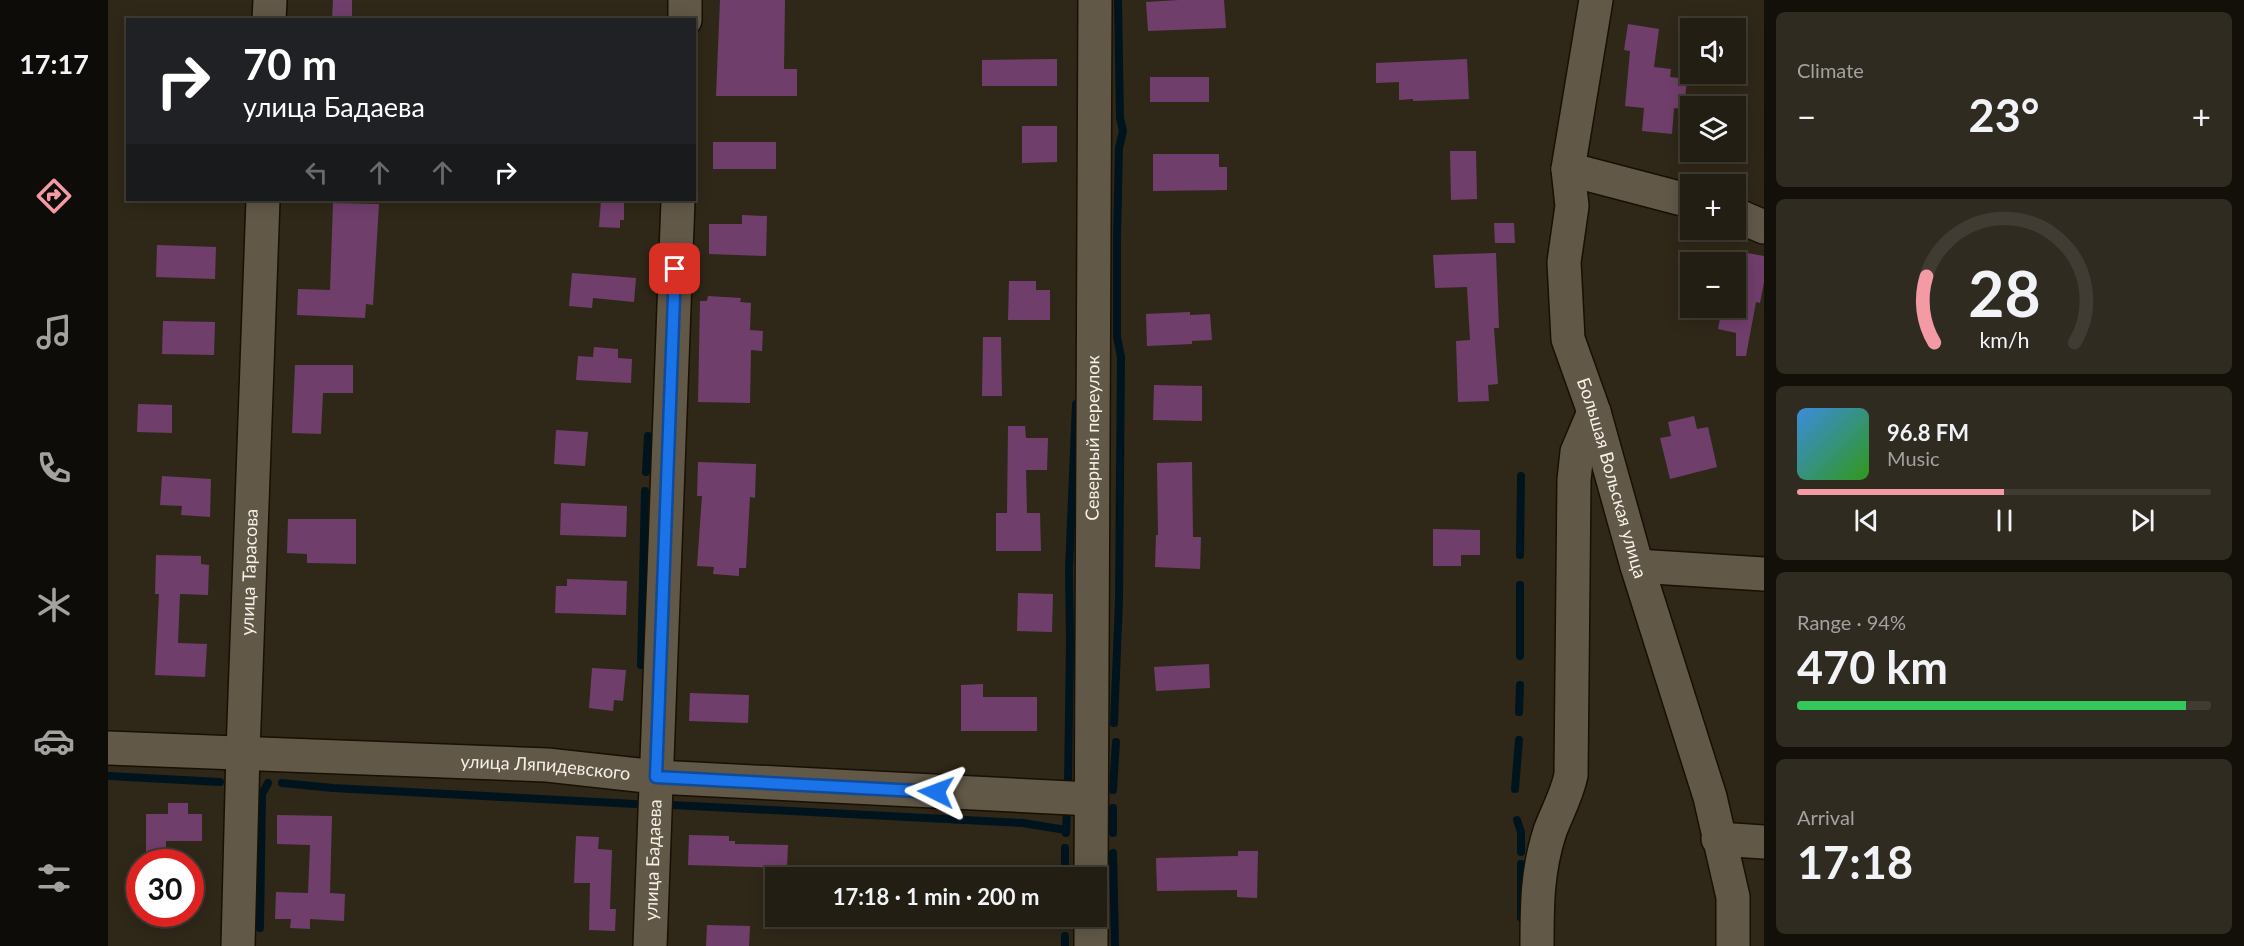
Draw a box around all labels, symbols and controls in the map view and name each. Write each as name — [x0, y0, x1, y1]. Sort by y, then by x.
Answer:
map controls — [1680, 18, 1746, 318]
button: sound — [1680, 18, 1746, 84]
text: 70 m — [243, 39, 337, 89]
icon: right — [144, 42, 222, 120]
text: 17:17 — [19, 47, 89, 80]
text: Climate — [1797, 58, 1864, 82]
text: 23° — [1969, 88, 2039, 142]
text: улица Бадаева — [243, 90, 425, 123]
button: layers — [1680, 96, 1746, 162]
text: − — [1797, 96, 1816, 136]
text: + — [2192, 96, 2211, 136]
icon: left — [300, 156, 333, 189]
icon: ahead — [363, 156, 396, 189]
icon: ahead — [426, 156, 459, 189]
icon: right — [489, 156, 522, 189]
button: + — [1680, 174, 1746, 240]
icon: directions — [33, 175, 75, 217]
pin — [649, 243, 700, 294]
icon: arrive — [658, 252, 691, 285]
button: − — [1680, 252, 1746, 318]
text: 28 — [1968, 255, 2040, 330]
icon: music — [33, 311, 75, 353]
text: km/h — [1979, 328, 2029, 354]
street label: Северный переулок — [1081, 354, 1103, 521]
street label: Большая Вольская улица — [1573, 375, 1652, 581]
text: 96.8 FM — [1887, 419, 1969, 446]
text: Music — [1887, 446, 1940, 470]
icon: phone — [33, 447, 75, 489]
icon: previous — [1850, 504, 1883, 537]
icon: pause — [1988, 504, 2021, 537]
icon: next — [2126, 504, 2159, 537]
street label: улица Тарасова — [235, 508, 262, 636]
icon: climate — [33, 584, 75, 626]
text: Range · 94% — [1797, 610, 1906, 634]
text: 470 km — [1797, 640, 1948, 694]
icon: car — [33, 720, 75, 762]
street label: улица Ляпидевского — [460, 750, 632, 784]
position arrow — [904, 760, 968, 824]
street label: улица Бадаева — [639, 799, 665, 921]
text: Arrival — [1797, 805, 1855, 829]
text: 17:18 — [1797, 835, 1913, 889]
speed limit sign: 30 — [126, 849, 204, 927]
icon: filters — [33, 857, 75, 899]
text: 17:18 · 1 min · 200 m — [833, 883, 1039, 910]

